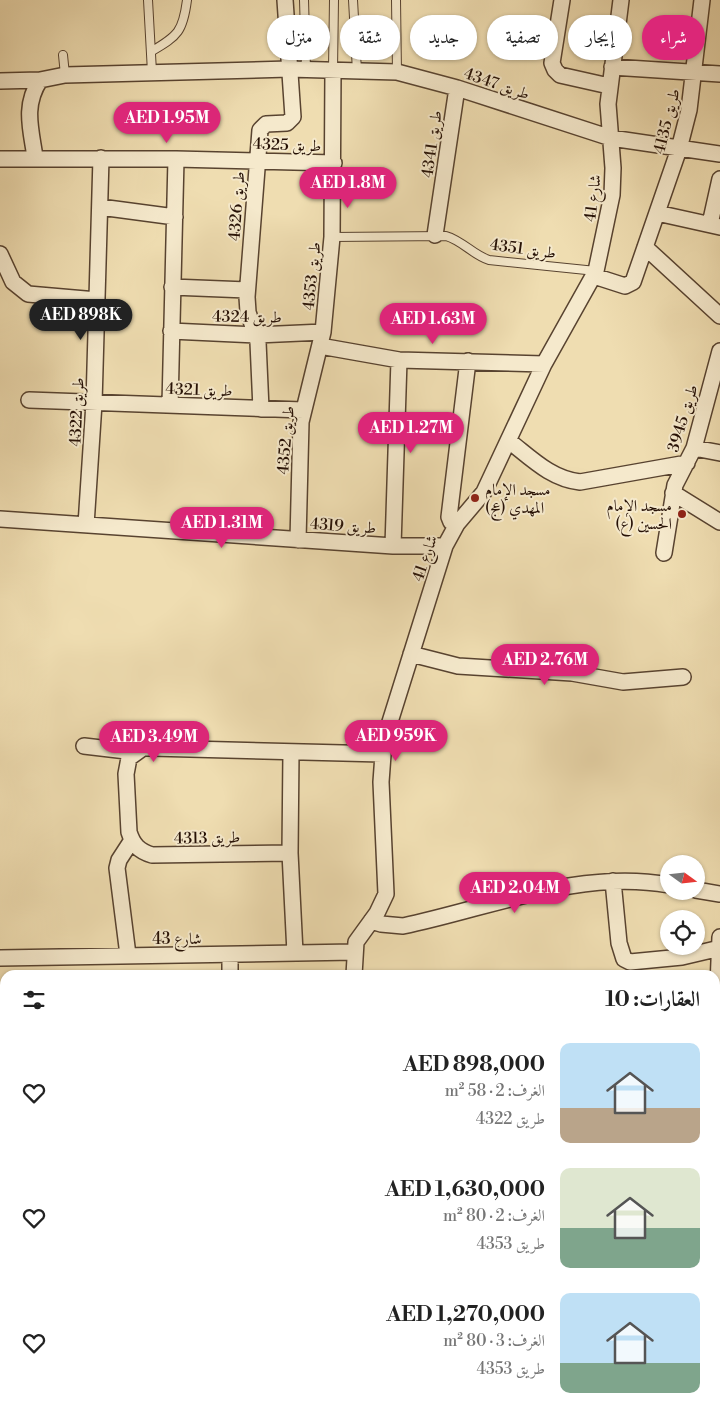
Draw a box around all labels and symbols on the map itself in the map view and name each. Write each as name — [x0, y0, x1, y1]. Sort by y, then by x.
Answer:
street label: طريق 4347 — [461, 63, 532, 104]
street label: طريق 4135 — [649, 86, 685, 156]
pin: AED 1.95M — [110, 102, 224, 144]
street label: طريق 4341 — [417, 109, 447, 179]
street label: طريق 4325 — [252, 134, 322, 156]
pin: AED 1.8M — [296, 166, 400, 209]
street label: طريق 4326 — [225, 171, 249, 242]
street label: شارع 41 — [580, 173, 609, 223]
street label: طريق 4351 — [488, 234, 557, 264]
street label: طريق 4353 — [298, 241, 326, 311]
pin: AED 898K — [29, 298, 133, 341]
pin: AED 1.63M — [376, 302, 490, 345]
street label: طريق 4324 — [212, 306, 282, 328]
street label: طريق 4322 — [65, 377, 89, 447]
street label: طريق 4321 — [165, 379, 233, 401]
street label: طريق 3945 — [663, 382, 703, 454]
street label: طريق 4352 — [273, 405, 299, 475]
pin: AED 1.27M — [354, 412, 468, 454]
place label: مسجد الإمام المهدي (عج) — [485, 480, 551, 521]
marker: مسجد الإمام المهدي (عج) — [469, 492, 481, 504]
place label: مسجد الإمام الحسين (ع) — [606, 496, 672, 537]
pin: AED 1.31M — [165, 506, 279, 549]
marker: مسجد الإمام الحسين (ع) — [676, 508, 688, 520]
street label: طريق 4319 — [309, 514, 377, 538]
street label: شارع 41 — [408, 533, 445, 585]
pin: AED 2.76M — [488, 644, 602, 686]
pin: AED 3.49M — [97, 720, 211, 763]
pin: AED 959K — [344, 720, 448, 762]
street label: طريق 4313 — [174, 827, 240, 849]
north arrow — [660, 855, 705, 900]
pin: AED 2.04M — [458, 872, 572, 914]
street label: شارع 43 — [152, 929, 202, 952]

